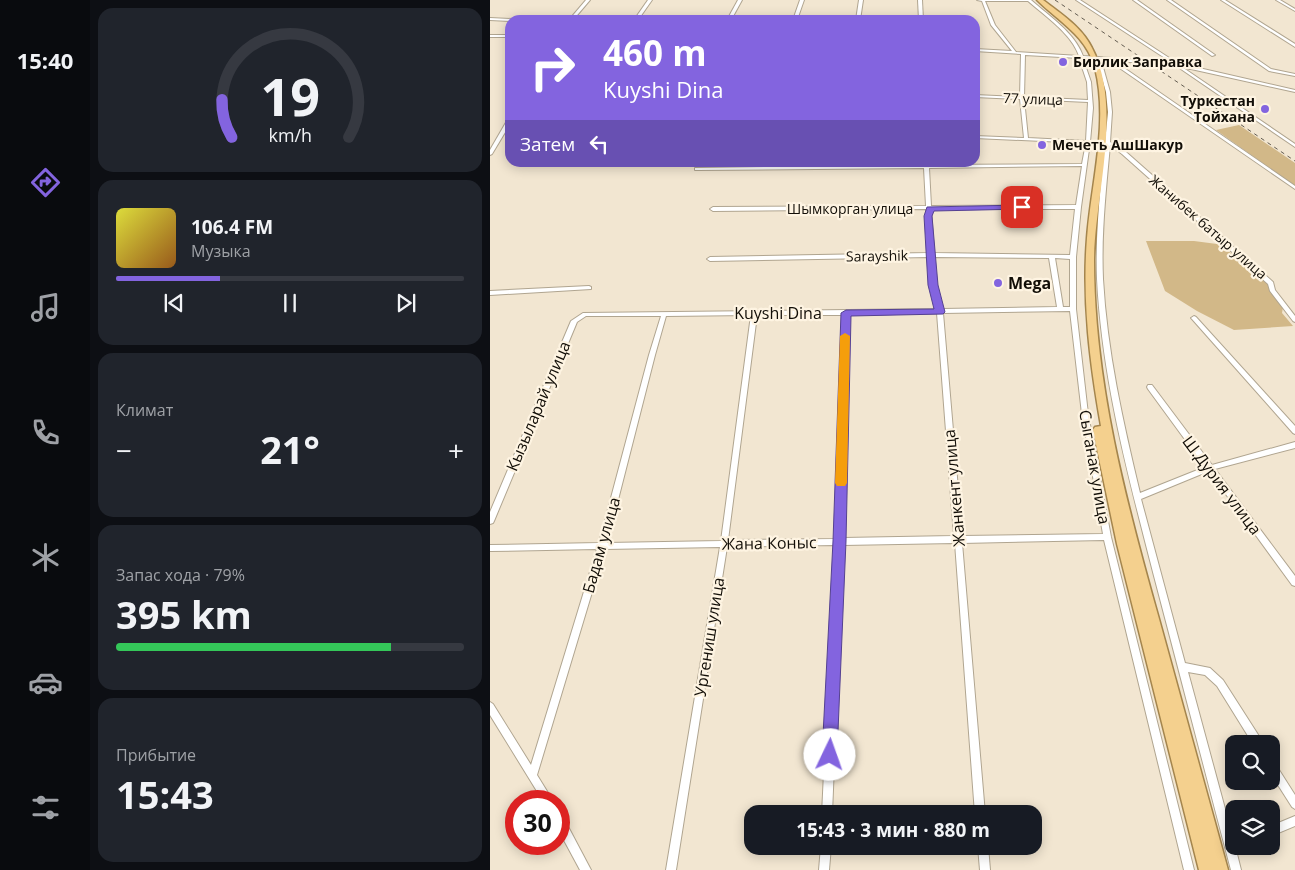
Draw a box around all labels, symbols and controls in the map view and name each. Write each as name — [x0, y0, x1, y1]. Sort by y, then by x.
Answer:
text: 460 m — [603, 29, 707, 76]
icon: right — [520, 35, 585, 100]
text: 15:40 — [17, 45, 73, 75]
place label: Бирлик Заправка — [1073, 52, 1202, 71]
marker: Бирлик Заправка — [1057, 56, 1069, 68]
text: 19 — [260, 60, 320, 131]
text: Kuyshi Dina — [603, 74, 723, 104]
street label: 77 улица — [1003, 88, 1063, 109]
place label: Туркестан Тойхана — [1180, 91, 1255, 126]
marker: Туркестан Тойхана — [1259, 103, 1271, 115]
text: km/h — [268, 123, 312, 147]
icon: left — [585, 130, 613, 158]
text: Затем — [520, 131, 575, 157]
place label: Мечеть АшШакур — [1052, 135, 1183, 154]
marker: Мечеть АшШакур — [1036, 139, 1048, 151]
icon: directions — [28, 165, 63, 200]
street label: Жанибек батыр улица — [1145, 170, 1271, 283]
pin — [1001, 186, 1043, 228]
icon: arrive — [1008, 193, 1036, 221]
street label: Шымкорган улица — [787, 199, 913, 218]
text: 106.4 FM — [191, 214, 273, 240]
text: Музыка — [191, 240, 251, 262]
street label: Sarayshik — [846, 245, 909, 266]
place label: Mega — [1008, 272, 1051, 294]
marker: Mega — [992, 277, 1004, 289]
icon: previous — [160, 289, 188, 317]
icon: pause — [276, 289, 304, 317]
icon: next — [392, 289, 420, 317]
icon: music — [28, 290, 63, 325]
street label: Kuyshi Dina — [734, 302, 822, 324]
street label: Кызыларай улица — [501, 338, 575, 474]
text: Климат — [116, 399, 173, 421]
street label: Сыганак улица — [1074, 408, 1116, 526]
icon: phone — [28, 415, 63, 450]
text: 21° — [260, 423, 320, 475]
street label: Жанкент улица — [938, 428, 970, 548]
text: − — [116, 431, 132, 469]
text: + — [448, 431, 464, 469]
street label: Ш.Дурия улица — [1177, 431, 1267, 539]
street label: Бадам улица — [577, 494, 625, 596]
street label: Жана Коныс — [721, 531, 817, 555]
icon: climate — [28, 540, 63, 575]
text: Запас хода · 79% — [116, 564, 245, 586]
street label: Ургениш улица — [689, 576, 729, 698]
text: 395 km — [116, 588, 252, 640]
icon: car — [28, 665, 63, 700]
position arrow — [803, 728, 855, 780]
map controls — [1225, 735, 1280, 855]
button: search — [1225, 735, 1280, 790]
text: Прибытие — [116, 744, 196, 766]
text: 15:43 — [116, 768, 214, 820]
icon: filters — [28, 790, 63, 825]
speed limit sign: 30 — [505, 790, 570, 855]
button: layers — [1225, 800, 1280, 855]
text: 15:43 · 3 мин · 880 m — [796, 817, 990, 843]

